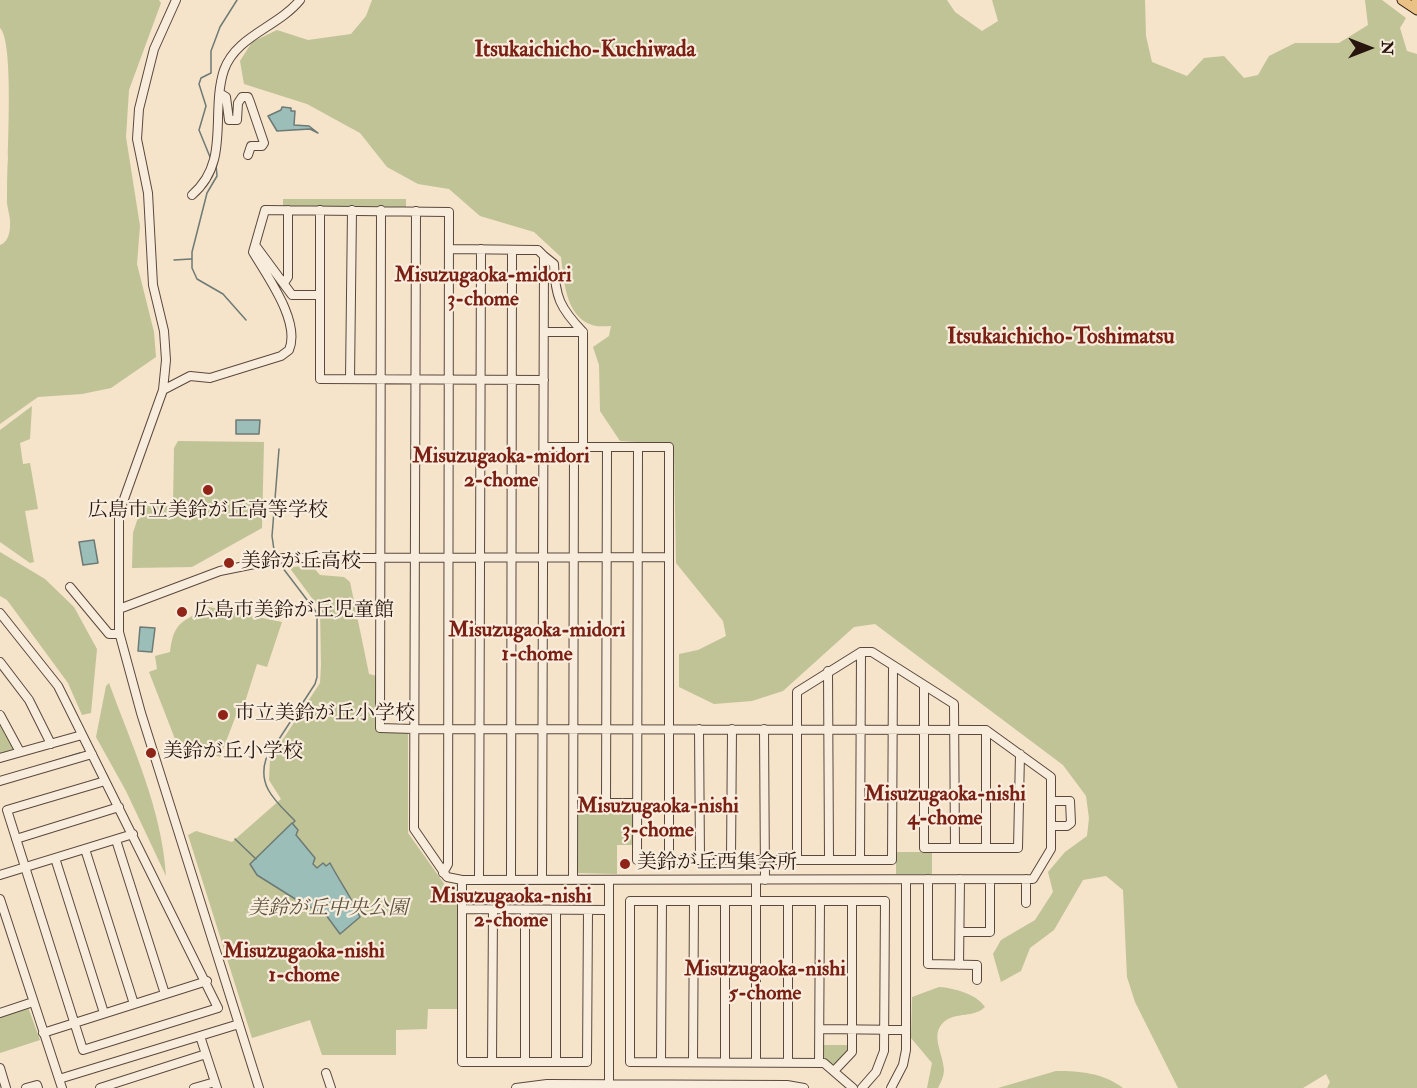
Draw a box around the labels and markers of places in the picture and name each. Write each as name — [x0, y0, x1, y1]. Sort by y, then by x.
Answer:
marker: 広島市立美鈴が丘高等学校 — [201, 483, 215, 497]
place label: 広島市立美鈴が丘高等学校 — [88, 500, 328, 524]
place label: 美鈴が丘高校 — [241, 551, 361, 575]
marker: 美鈴が丘高校 — [222, 556, 236, 570]
place label: 広島市美鈴が丘児童館 — [194, 600, 394, 624]
marker: 広島市美鈴が丘児童館 — [175, 605, 189, 619]
place label: 市立美鈴が丘小学校 — [235, 703, 415, 727]
marker: 市立美鈴が丘小学校 — [216, 708, 230, 722]
place label: 美鈴が丘小学校 — [163, 741, 303, 765]
marker: 美鈴が丘小学校 — [144, 746, 158, 760]
place label: 美鈴が丘西集会所 — [637, 852, 797, 876]
marker: 美鈴が丘西集会所 — [618, 857, 632, 871]

